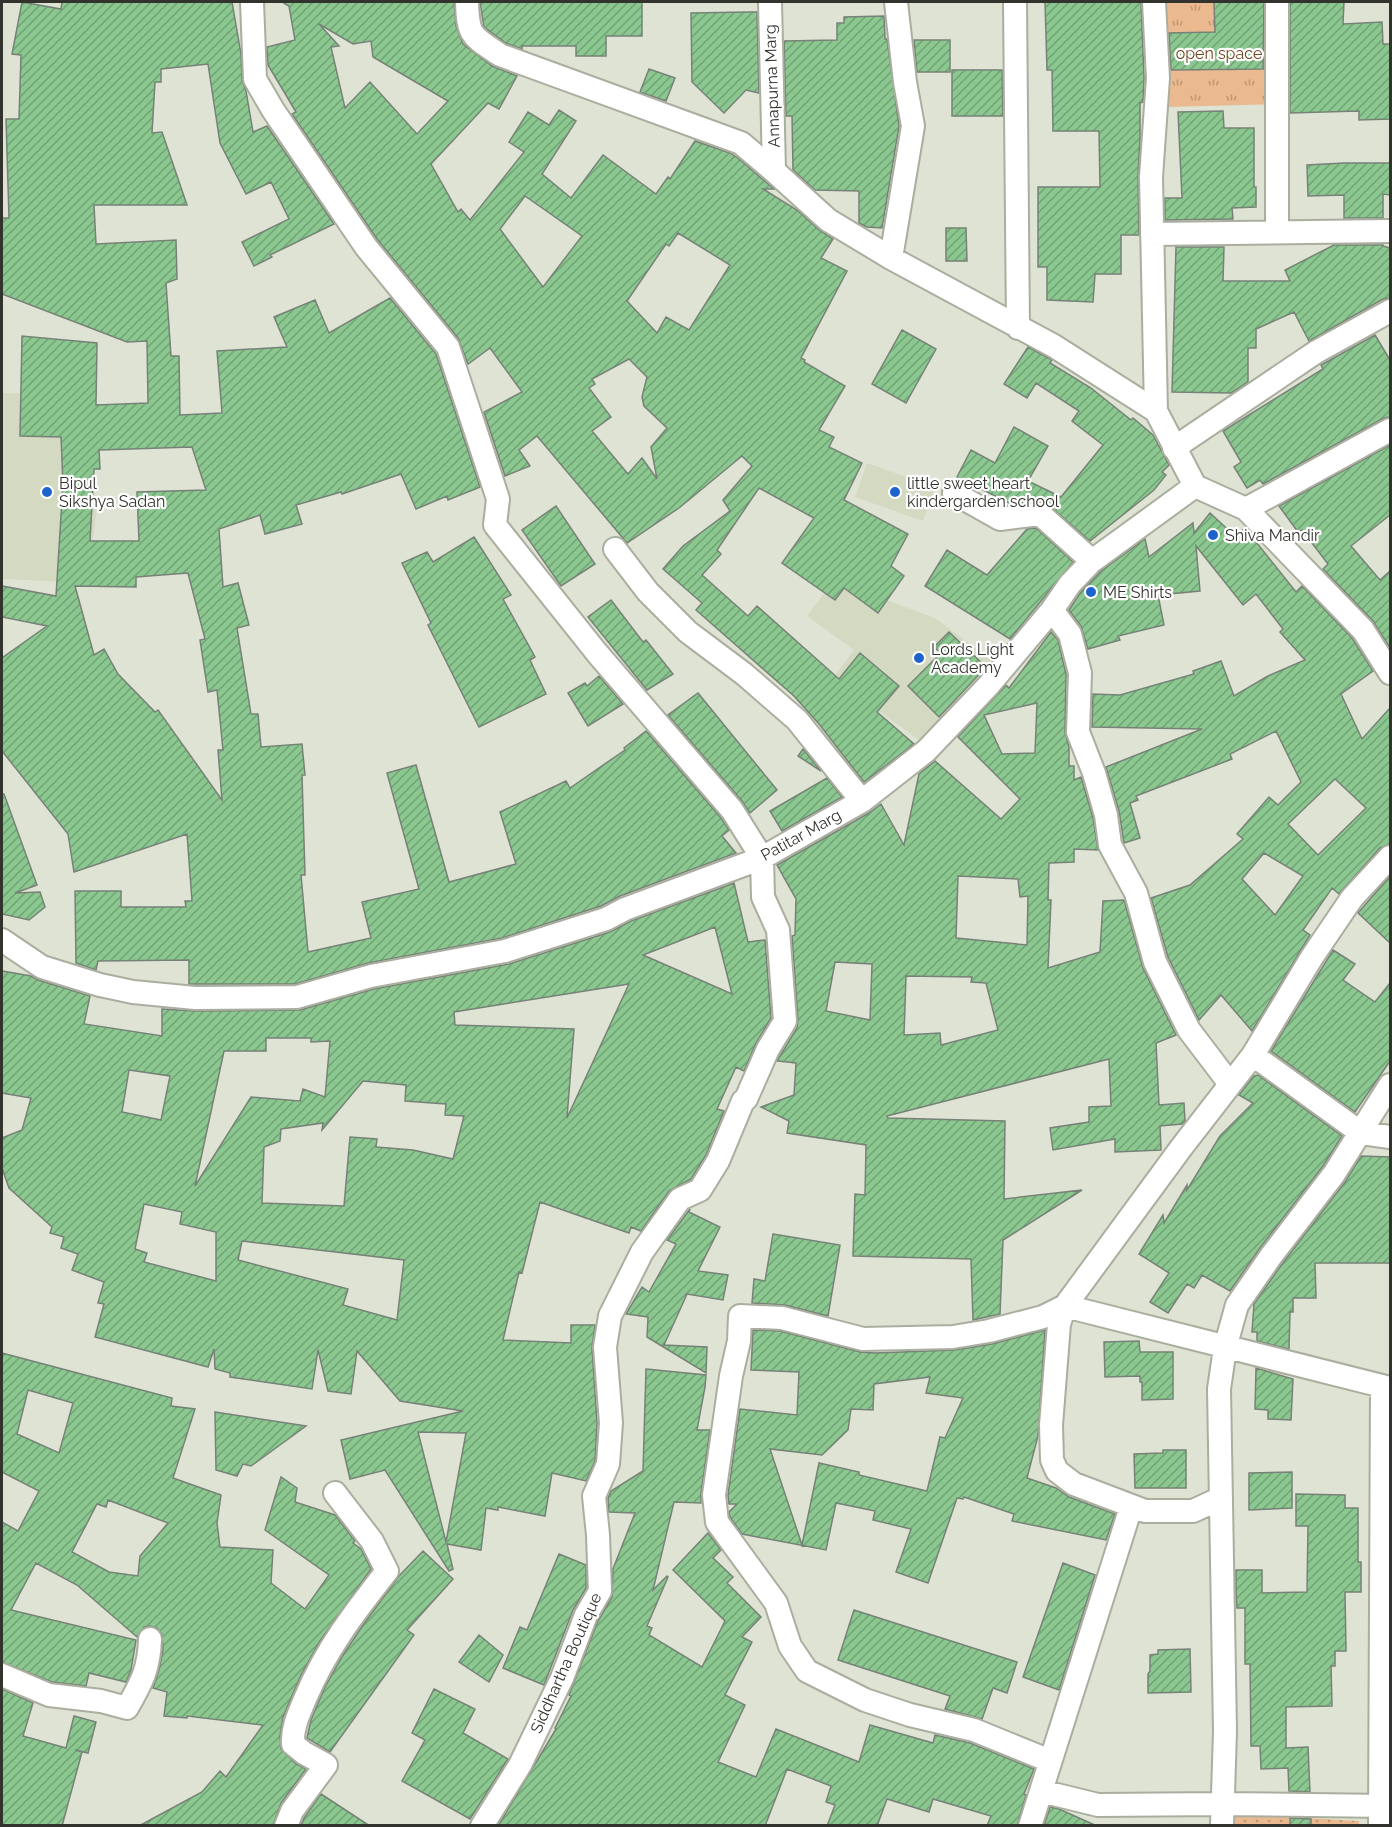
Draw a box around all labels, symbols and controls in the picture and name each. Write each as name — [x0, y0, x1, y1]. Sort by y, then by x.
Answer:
street label: Annapurna Marg — [760, 24, 784, 148]
park label: open space — [1176, 44, 1262, 63]
place label: Bipul Sikshya Sadan — [59, 474, 165, 511]
place label: little sweet heart kindergarden school — [907, 474, 1060, 511]
marker: Bipul Sikshya Sadan — [40, 485, 54, 499]
marker: little sweet heart kindergarden school — [888, 485, 902, 499]
place label: Shiva Mandir — [1225, 526, 1320, 545]
marker: Shiva Mandir — [1206, 528, 1220, 542]
place label: ME Shirts — [1103, 583, 1172, 602]
marker: ME Shirts — [1084, 585, 1098, 599]
place label: Lords Light Academy — [931, 640, 1015, 677]
marker: Lords Light Academy — [912, 651, 926, 665]
street label: Patitar Marg — [758, 805, 844, 865]
street label: Siddhartha Boutique — [526, 1590, 606, 1736]

